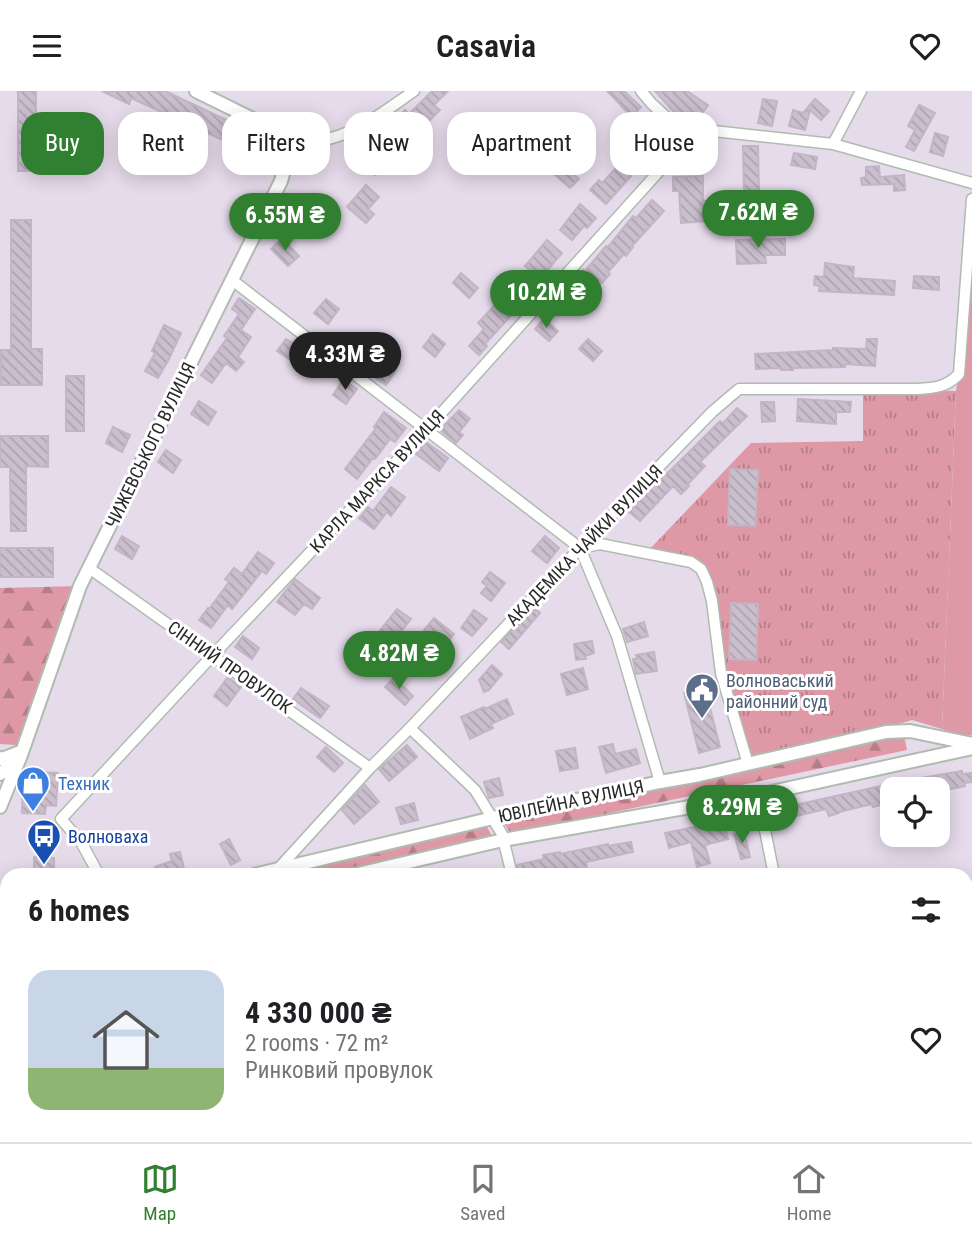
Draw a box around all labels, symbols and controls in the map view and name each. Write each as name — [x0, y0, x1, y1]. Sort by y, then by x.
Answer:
icon: menu — [28, 27, 66, 65]
text: Casavia — [436, 27, 536, 65]
icon: heart — [906, 27, 944, 65]
chip: Buy — [21, 112, 104, 175]
chip: Rent — [118, 112, 208, 175]
chip: Filters — [222, 112, 330, 175]
chip: New — [344, 112, 433, 175]
chip: Apartment — [447, 112, 596, 175]
chip: House — [610, 112, 718, 175]
pin: 7.62M ₴ — [693, 191, 823, 250]
pin: 6.55M ₴ — [220, 193, 350, 253]
text: 7.62M ₴ — [718, 199, 798, 226]
text: 6.55M ₴ — [245, 202, 325, 229]
pin: 10.2M ₴ — [481, 271, 611, 330]
text: 10.2M ₴ — [506, 279, 586, 306]
pin: 4.33M ₴ — [280, 333, 410, 392]
text: 4.33M ₴ — [305, 341, 385, 368]
street label: ЧИЖЕВСЬКОГО ВУЛИЦЯ — [101, 359, 199, 531]
street label: КАРЛА МАРКСА ВУЛИЦЯ — [305, 405, 449, 557]
street label: АКАДЕМІКА ЧАЙКИ ВУЛИЦЯ — [502, 460, 666, 630]
street label: СІННИЙ ПРОВУЛОК — [164, 616, 296, 718]
pin: 4.82M ₴ — [334, 631, 464, 691]
text: 4.82M ₴ — [359, 640, 439, 667]
place label: Волноваський районний суд — [726, 670, 834, 712]
public building icon: Волноваський районний суд — [683, 671, 721, 720]
shop icon: Техник — [14, 764, 52, 813]
place label: Техник — [58, 773, 110, 794]
street label: ЮВІЛЕЙНА ВУЛИЦЯ — [496, 775, 646, 827]
map controls — [880, 777, 950, 847]
button: locate — [880, 777, 950, 847]
pin: 8.29M ₴ — [677, 785, 807, 845]
text: 8.29M ₴ — [702, 794, 782, 821]
bus stop icon: Волноваха — [25, 817, 63, 866]
place label: Волноваха — [68, 826, 148, 847]
icon: filters — [907, 891, 945, 929]
text: 6 homes — [28, 893, 130, 928]
text: 4 330 000 ₴ — [245, 995, 392, 1030]
icon: home — [84, 998, 168, 1082]
icon: heart — [907, 1021, 945, 1059]
text: 2 rooms · 72 m² — [245, 1030, 388, 1057]
text: Ринковий провулок — [245, 1057, 433, 1084]
tab: Map — [141, 1160, 179, 1225]
tab: Saved — [460, 1160, 505, 1225]
tab: Home — [787, 1160, 831, 1225]

